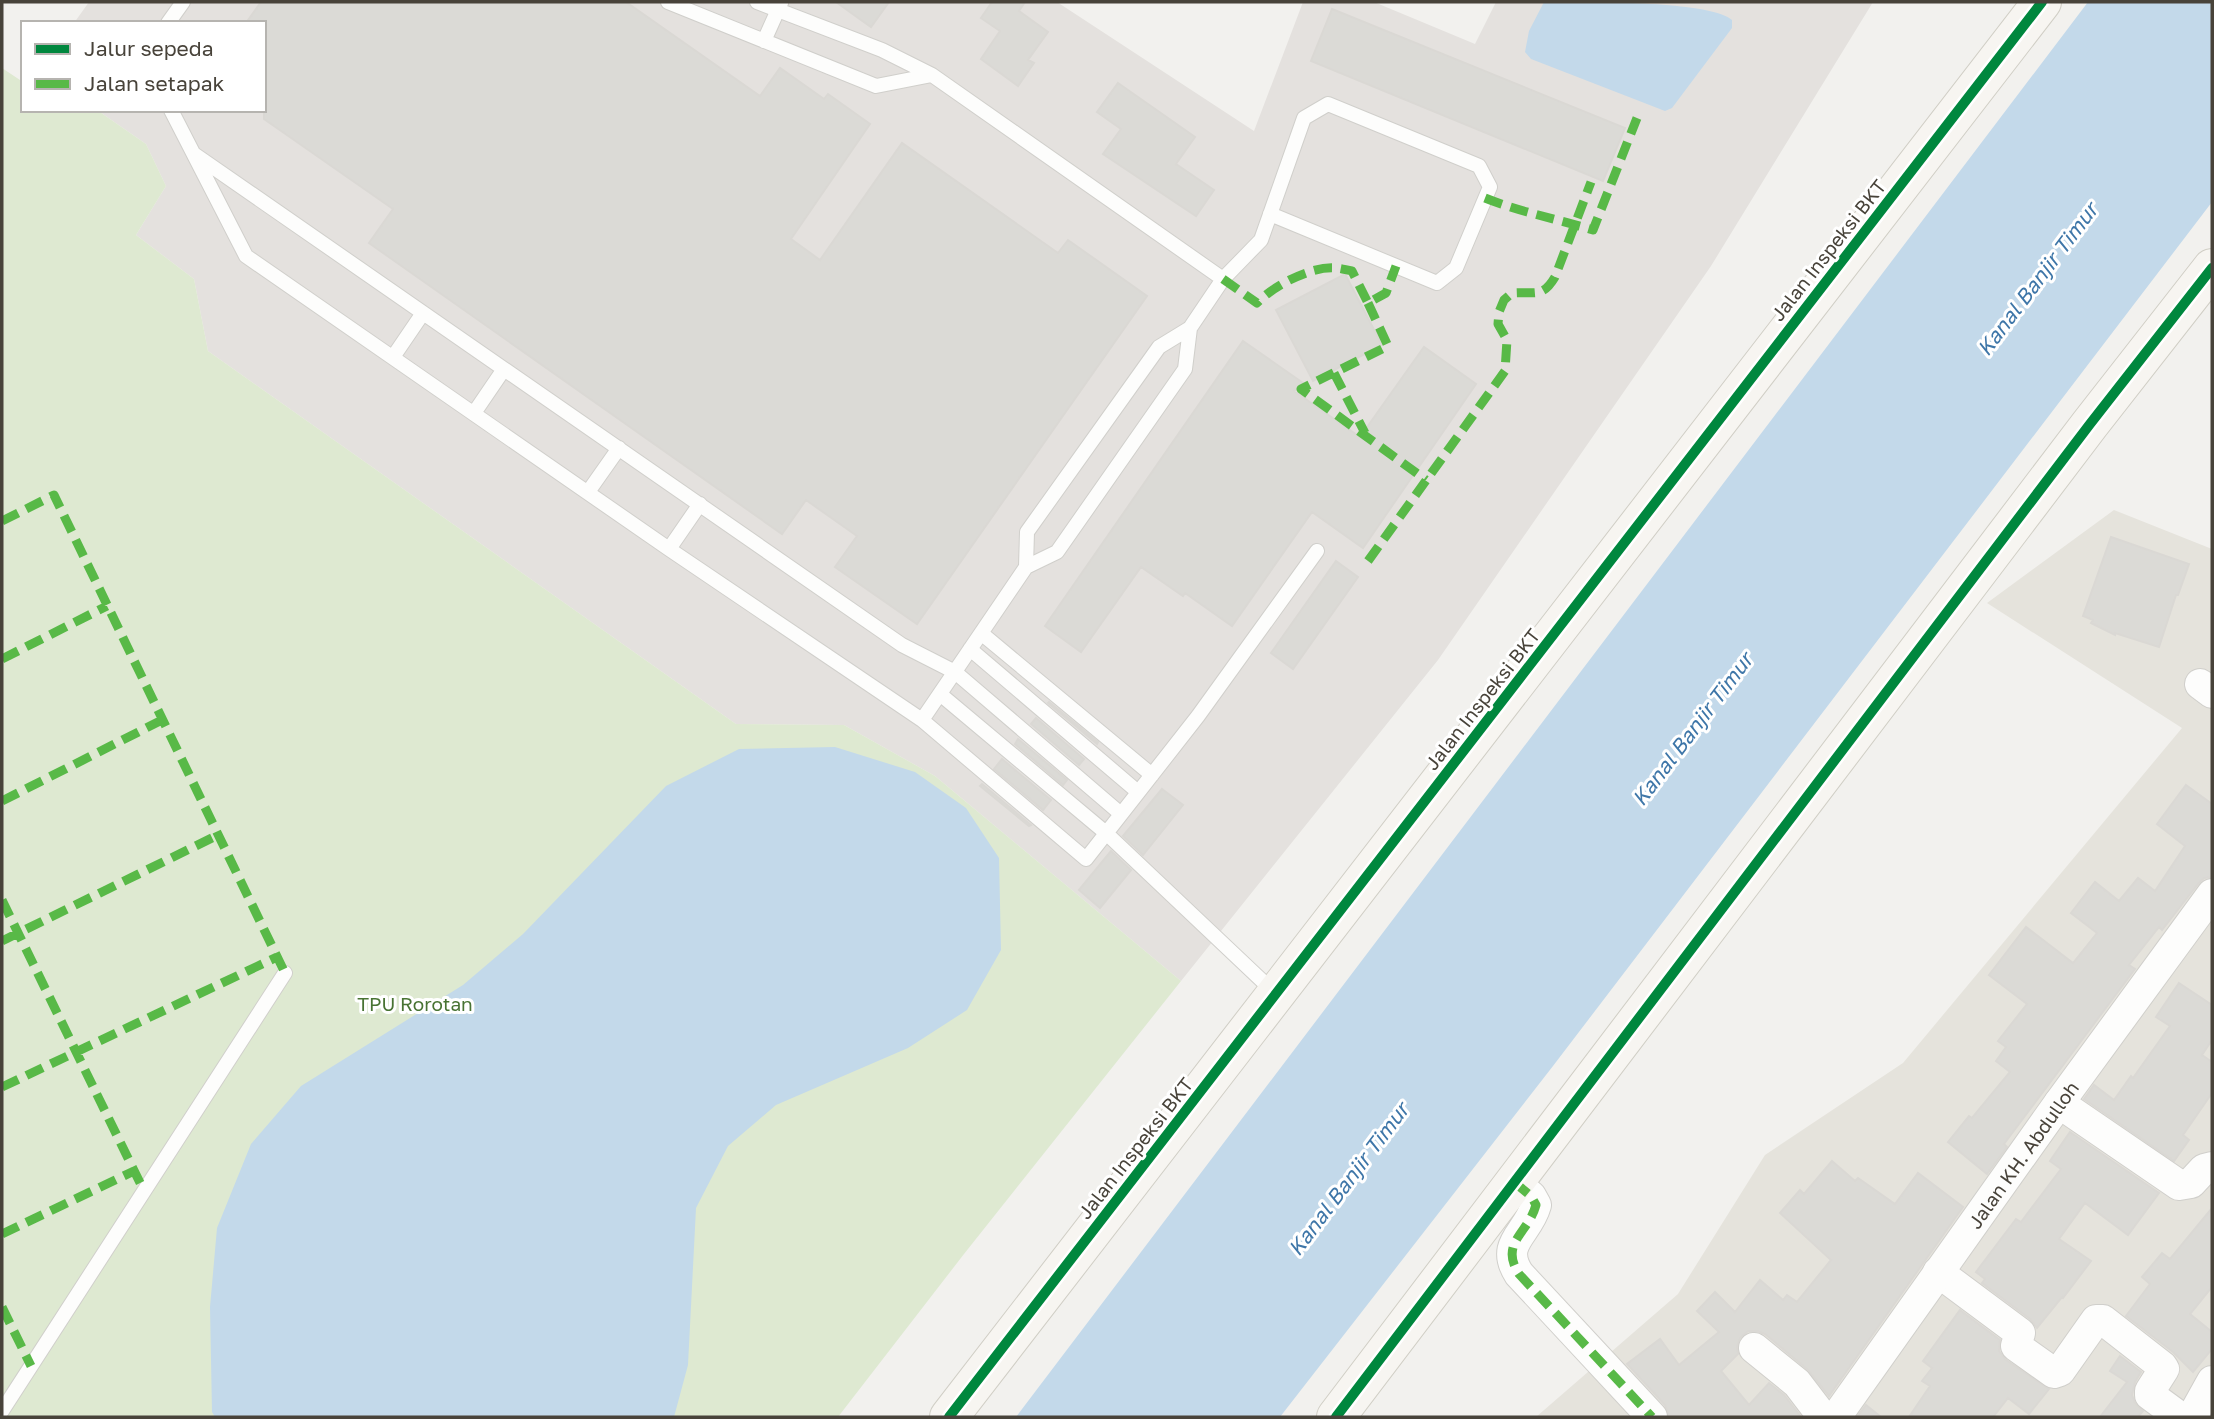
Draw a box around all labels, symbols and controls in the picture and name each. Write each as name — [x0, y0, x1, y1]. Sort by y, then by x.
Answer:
legend — [21, 21, 266, 112]
text: Jalur sepeda — [84, 35, 214, 61]
text: Jalan setapak — [84, 70, 225, 96]
street label: Jalan Inspeksi BKT — [1766, 174, 1891, 325]
water label: Kanal Banjir Timur — [1971, 195, 2105, 361]
street label: Jalan Inspeksi BKT — [1420, 623, 1545, 774]
water label: Kanal Banjir Timur — [1626, 645, 1760, 811]
park label: TPU Rorotan — [357, 992, 473, 1015]
street label: Jalan Inspeksi BKT — [1073, 1072, 1198, 1223]
street label: Jalan KH. Abdulloh — [1962, 1076, 2083, 1233]
water label: Kanal Banjir Timur — [1282, 1095, 1416, 1261]

